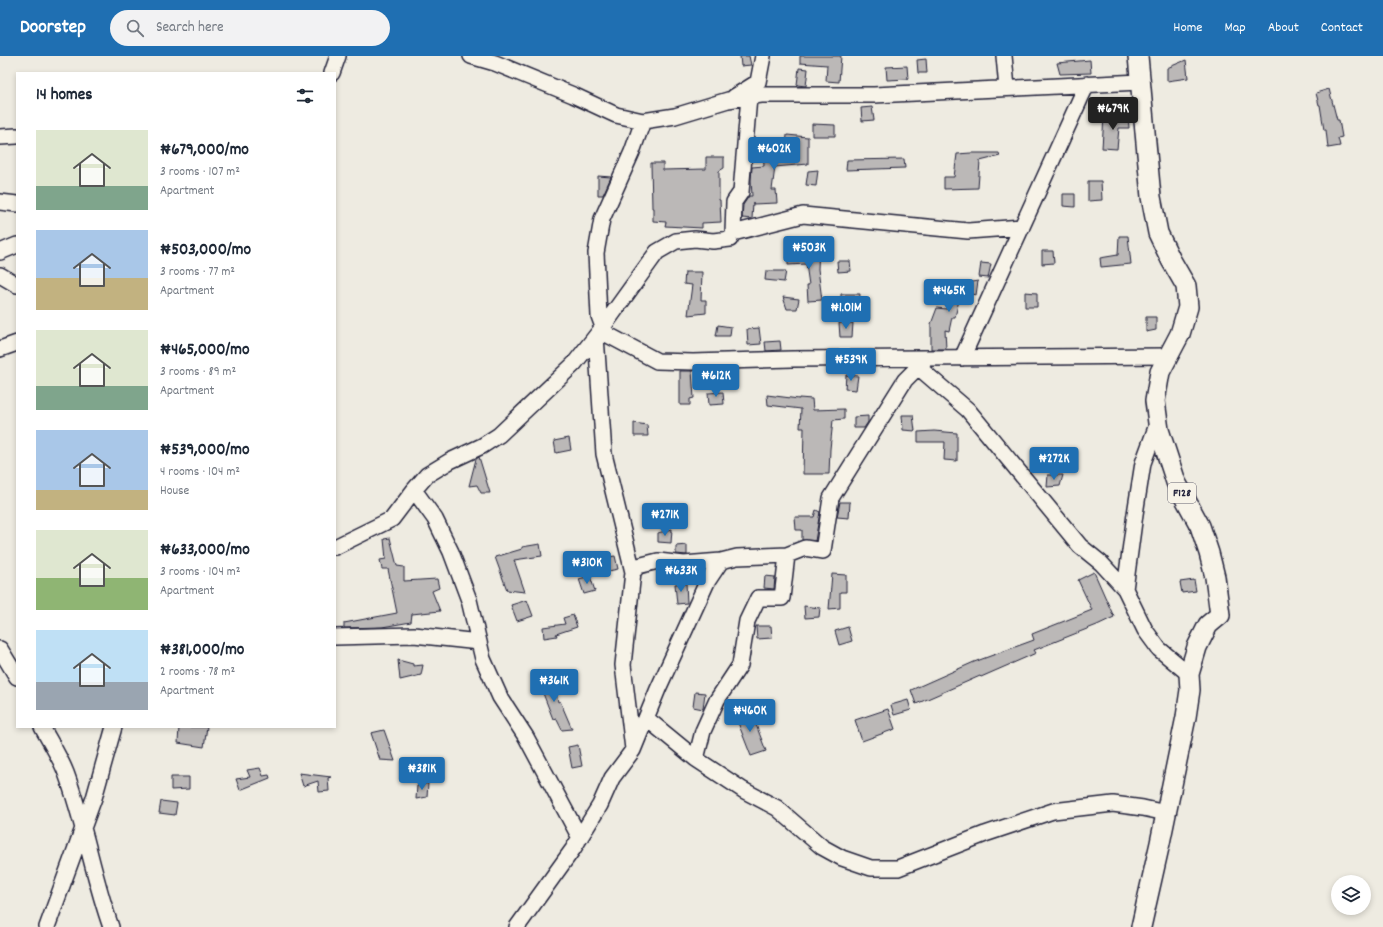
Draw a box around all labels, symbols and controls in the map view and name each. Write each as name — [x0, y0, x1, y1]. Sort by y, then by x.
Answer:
search box — [110, 10, 390, 46]
text: Doorstep — [20, 15, 86, 42]
icon: search — [124, 17, 146, 39]
text: Search here — [156, 17, 224, 39]
text: Home — [1173, 18, 1202, 38]
text: Map — [1224, 18, 1246, 38]
text: About — [1268, 18, 1299, 38]
text: Contact — [1321, 18, 1363, 38]
text: 14 homes — [36, 84, 92, 108]
icon: filters — [294, 85, 316, 107]
pin: ₦679K — [1085, 97, 1141, 131]
text: ₦679K — [1097, 100, 1129, 119]
pin: ₦602K — [746, 137, 802, 171]
text: ₦679,000/mo — [160, 139, 249, 163]
text: ₦602K — [757, 140, 791, 159]
icon: home — [68, 146, 116, 194]
text: 3 rooms · 107 m² — [160, 163, 240, 182]
text: Apartment — [160, 182, 214, 201]
pin: ₦503K — [781, 236, 837, 270]
text: ₦503,000/mo — [160, 239, 251, 263]
text: ₦503K — [792, 239, 826, 258]
icon: home — [68, 246, 116, 294]
text: 3 rooms · 77 m² — [160, 263, 235, 282]
pin: ₦465K — [921, 279, 977, 313]
text: Apartment — [160, 282, 214, 301]
text: ₦465K — [933, 282, 965, 301]
pin: ₦1.01M — [813, 296, 879, 330]
text: ₦1.01M — [830, 299, 862, 318]
text: ₦465,000/mo — [160, 339, 250, 363]
icon: home — [68, 346, 116, 394]
pin: ₦539K — [823, 348, 879, 382]
text: ₦539K — [835, 351, 867, 370]
text: 3 rooms · 89 m² — [160, 363, 236, 382]
pin: ₦612K — [688, 364, 744, 398]
text: ₦612K — [701, 367, 731, 386]
text: Apartment — [160, 382, 214, 401]
text: ₦539,000/mo — [160, 439, 250, 463]
icon: home — [68, 446, 116, 494]
pin: ₦272K — [1026, 447, 1082, 481]
text: ₦272K — [1039, 450, 1069, 469]
text: 4 rooms · 104 m² — [160, 463, 240, 482]
text: House — [160, 482, 189, 501]
road number: F128 — [1168, 483, 1196, 503]
pin: ₦271K — [637, 503, 693, 537]
text: ₦271K — [651, 506, 679, 525]
text: ₦633,000/mo — [160, 539, 250, 563]
icon: home — [68, 546, 116, 594]
pin: ₦310K — [559, 551, 615, 585]
text: ₦310K — [572, 554, 602, 573]
pin: ₦633K — [653, 559, 709, 593]
text: ₦633K — [665, 562, 697, 581]
text: 3 rooms · 104 m² — [160, 563, 240, 582]
text: Apartment — [160, 582, 214, 601]
text: ₦381,000/mo — [160, 639, 244, 663]
icon: home — [68, 646, 116, 694]
text: 2 rooms · 78 m² — [160, 663, 235, 682]
pin: ₦361K — [526, 669, 582, 703]
text: ₦361K — [539, 672, 569, 691]
text: Apartment — [160, 682, 214, 701]
pin: ₦460K — [722, 699, 778, 733]
text: ₦460K — [733, 702, 767, 721]
pin: ₦381K — [394, 757, 450, 791]
text: ₦381K — [408, 760, 436, 779]
map controls — [1331, 875, 1371, 915]
button: layers — [1331, 875, 1371, 915]

